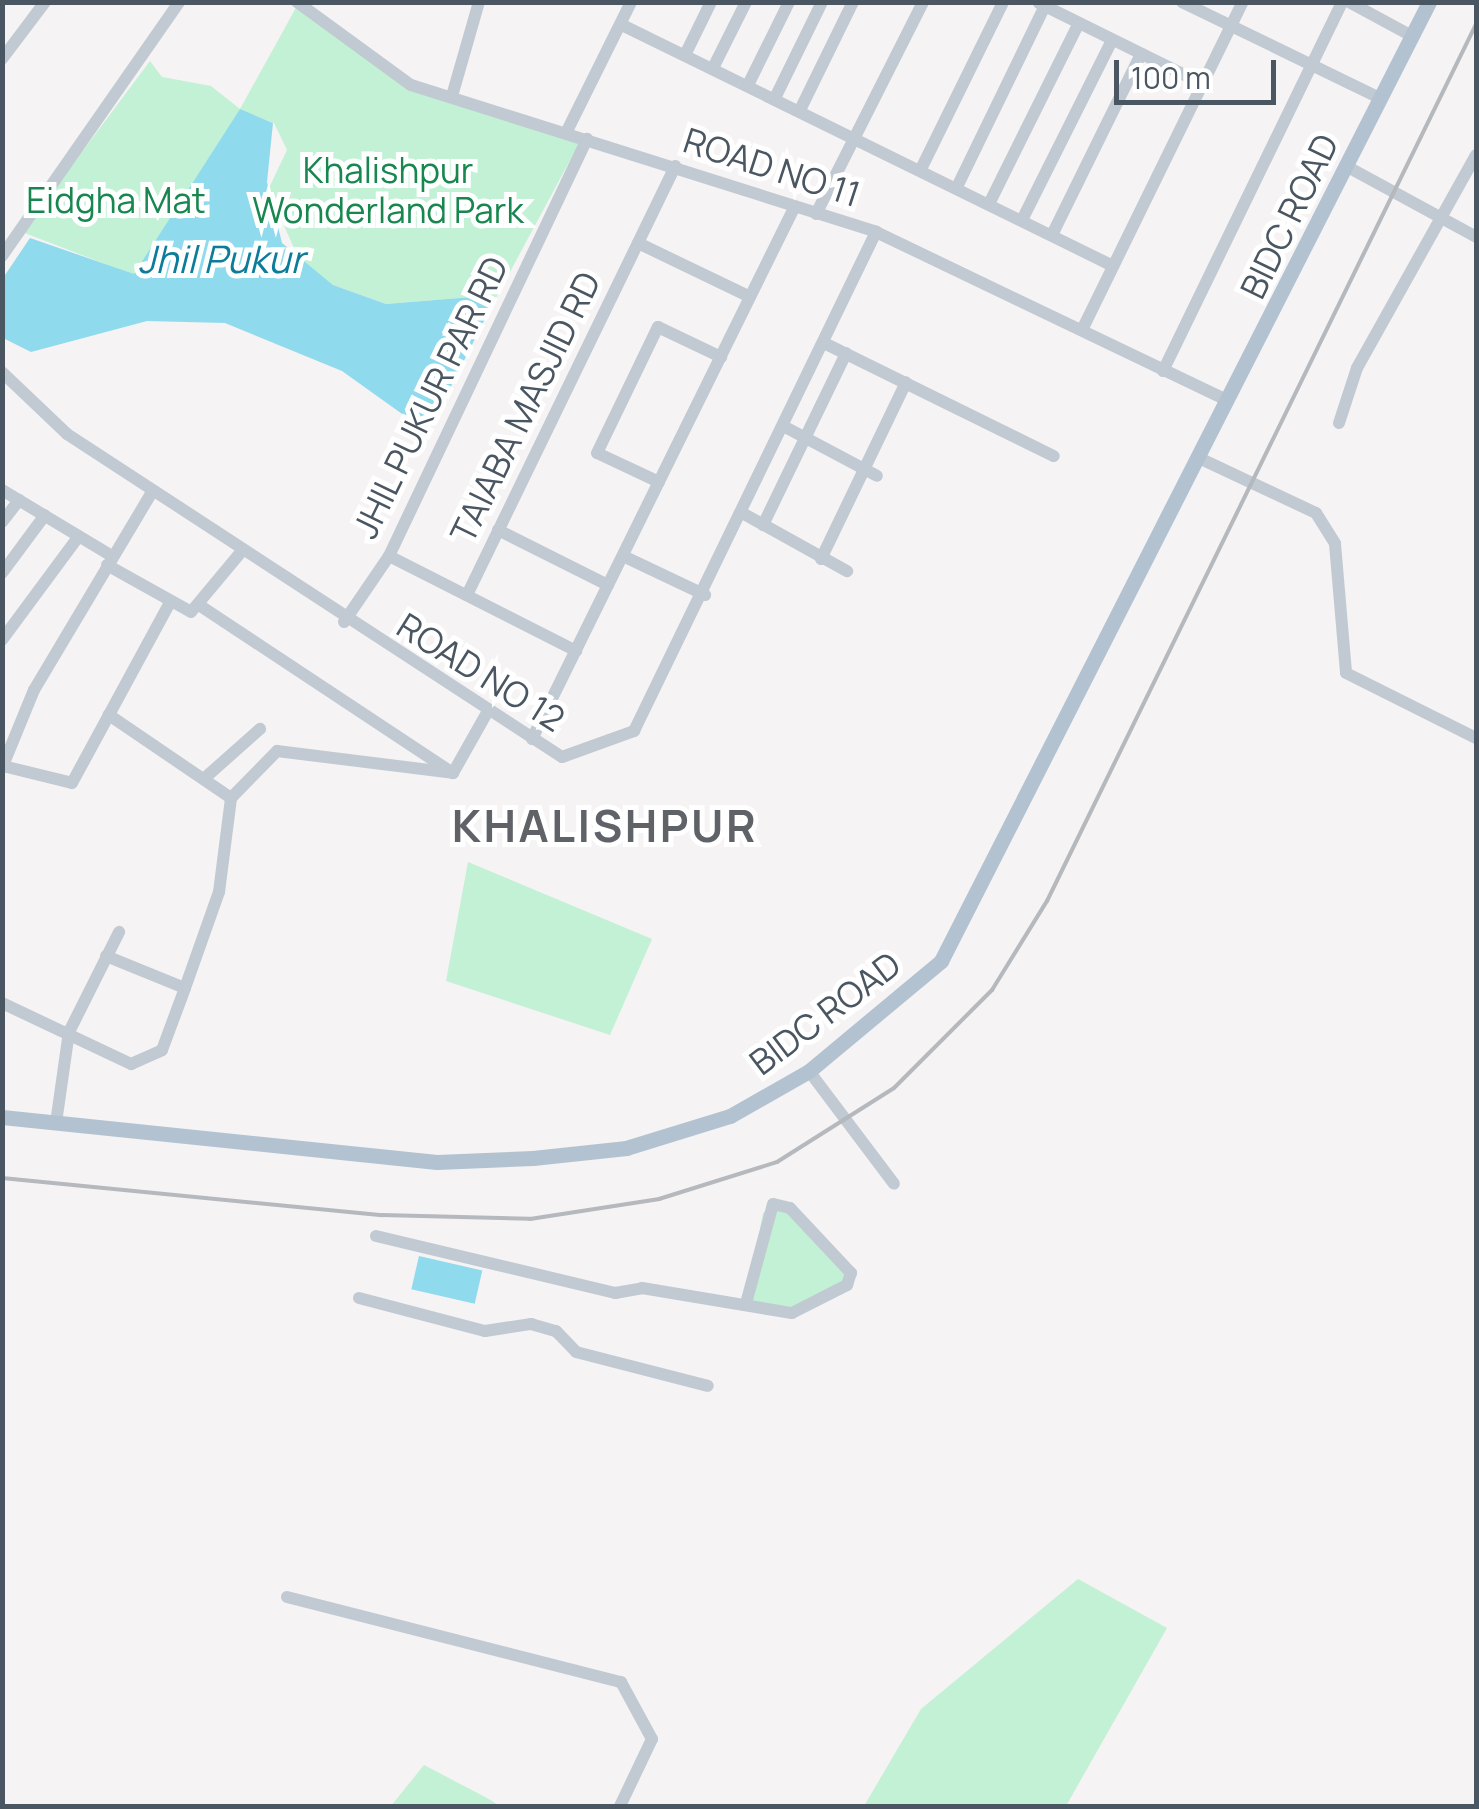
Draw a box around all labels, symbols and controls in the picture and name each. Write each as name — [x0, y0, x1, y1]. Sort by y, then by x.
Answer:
scale bar — [1119, 40, 1282, 102]
text: 100 m — [1131, 57, 1211, 98]
street label: ROAD NO 11 — [679, 119, 865, 215]
street label: BIDC ROAD — [1231, 127, 1347, 305]
park label: Khalishpur Wonderland Park — [252, 149, 524, 231]
park label: Eidgha Mat — [26, 179, 206, 221]
water label: Jhil Pukur — [138, 236, 304, 282]
street label: JHIL PUKUR PAR RD — [343, 249, 517, 545]
street label: TAIABA MASJID RD — [441, 265, 609, 549]
street label: ROAD NO 12 — [390, 604, 572, 740]
district label: KHALISHPUR — [452, 799, 758, 853]
street label: BIDC ROAD — [741, 943, 909, 1083]

